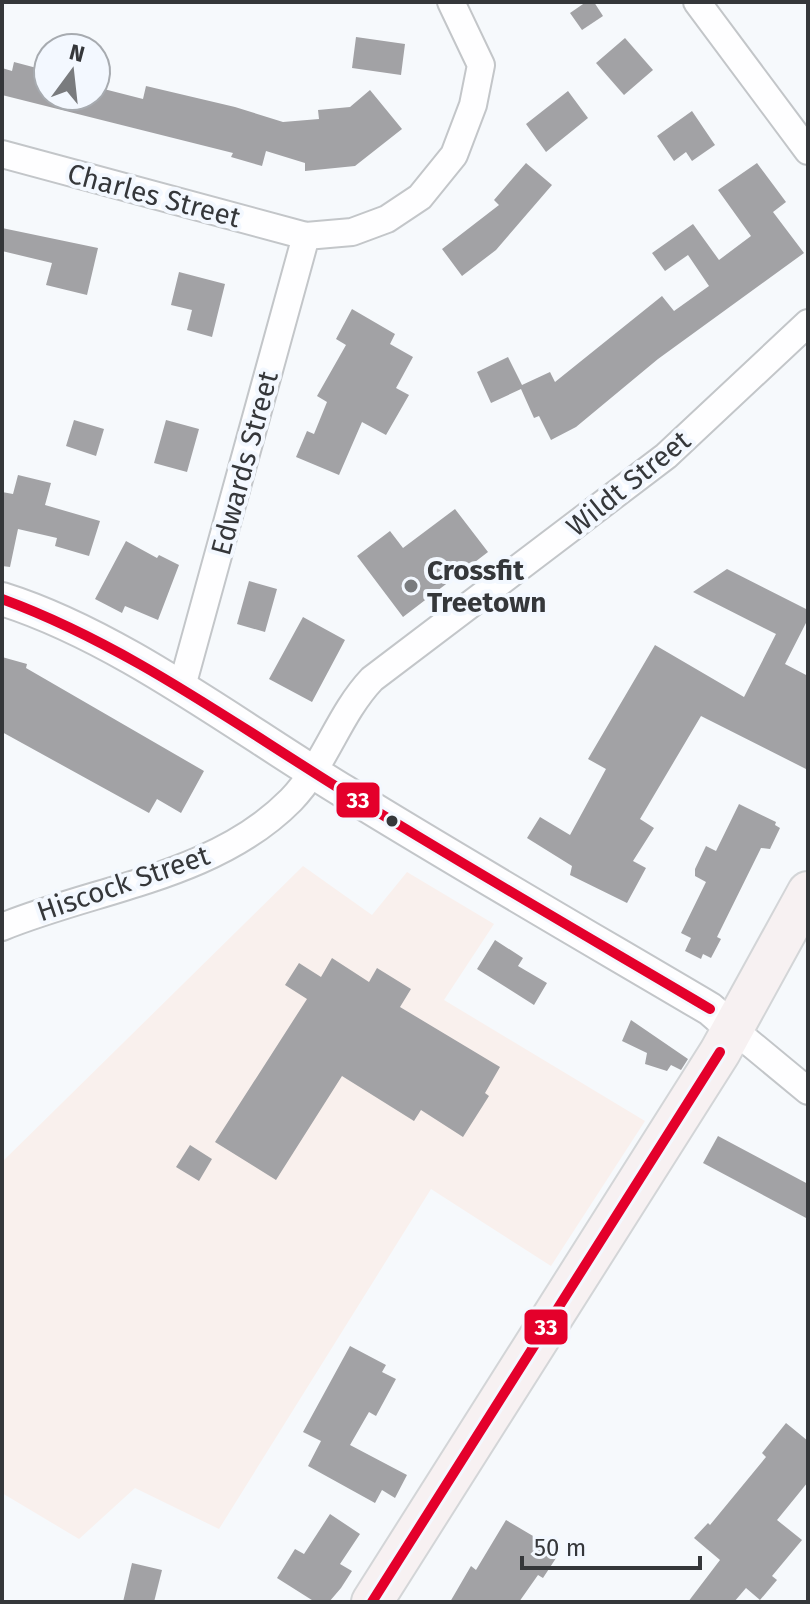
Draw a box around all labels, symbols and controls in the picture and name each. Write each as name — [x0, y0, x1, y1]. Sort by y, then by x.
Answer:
north arrow — [32, 32, 112, 112]
text: N — [67, 38, 88, 68]
street label: Charles Street — [64, 157, 245, 235]
street label: Edwards Street — [204, 367, 285, 559]
street label: Wildt Street — [560, 423, 697, 543]
place label: Crossfit Treetown — [427, 554, 546, 619]
marker: Crossfit Treetown — [402, 577, 420, 595]
line badge: 33 — [335, 781, 381, 819]
text: 33 — [346, 787, 369, 814]
unlabelled marker — [384, 813, 400, 829]
street label: Hiscock Street — [33, 838, 215, 928]
line badge: 33 — [523, 1308, 569, 1346]
text: 33 — [534, 1314, 557, 1341]
scale bar — [522, 1520, 700, 1570]
text: 50 m — [534, 1534, 586, 1562]

